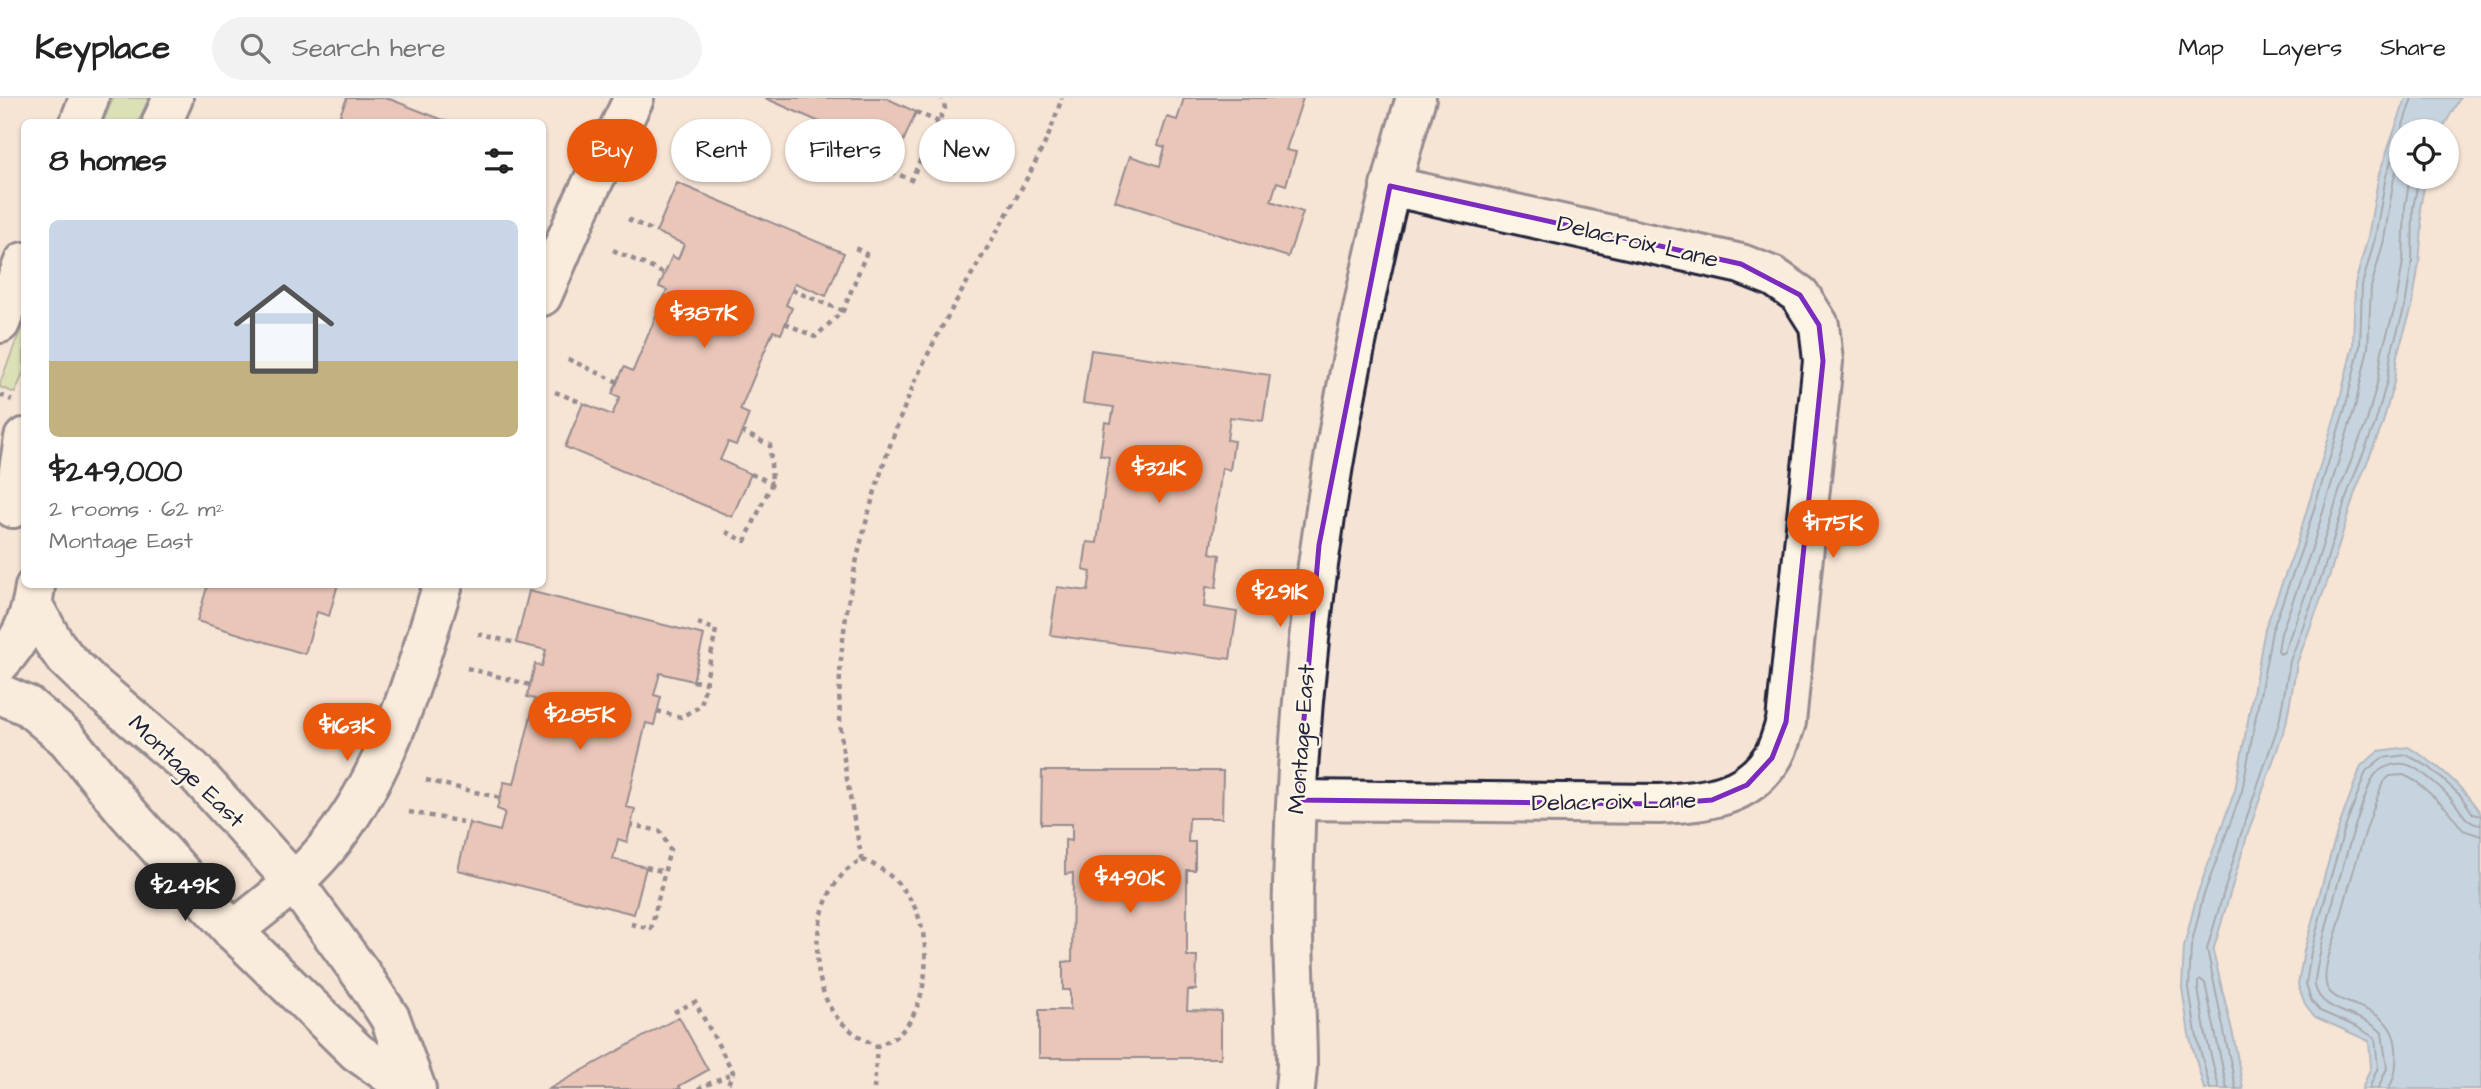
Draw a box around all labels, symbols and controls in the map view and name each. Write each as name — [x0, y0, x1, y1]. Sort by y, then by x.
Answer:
search box — [212, 17, 702, 80]
text: Keyplace — [35, 25, 170, 71]
icon: search — [236, 29, 274, 67]
text: Search here — [292, 30, 445, 66]
text: Map — [2179, 31, 2224, 65]
text: Layers — [2262, 31, 2342, 65]
text: Share — [2380, 31, 2446, 65]
chip: Buy — [567, 119, 657, 182]
chip: Rent — [671, 119, 771, 182]
chip: Filters — [785, 119, 905, 182]
chip: New — [919, 119, 1015, 182]
map controls — [2389, 119, 2459, 189]
button: locate — [2389, 119, 2459, 189]
text: 8 homes — [49, 140, 167, 182]
icon: filters — [480, 142, 518, 180]
street label: Delacroix Lane — [1554, 207, 1722, 277]
icon: home — [221, 266, 347, 392]
pin: $387K — [655, 290, 753, 350]
text: $387K — [670, 297, 738, 329]
pin: $321K — [1110, 446, 1208, 505]
text: $249,000 — [49, 451, 182, 493]
text: $321K — [1132, 452, 1186, 484]
text: 2 rooms · 62 m² — [49, 493, 224, 525]
pin: $175K — [1784, 500, 1882, 560]
text: $175K — [1803, 507, 1863, 539]
text: Montage East — [49, 525, 193, 557]
pin: $291K — [1231, 570, 1329, 629]
text: $291K — [1252, 576, 1308, 608]
street label: Montage East — [1280, 663, 1325, 815]
pin: $285K — [531, 692, 629, 752]
text: $285K — [544, 699, 616, 731]
pin: $163K — [298, 704, 396, 763]
street label: Montage East — [120, 707, 252, 837]
text: $163K — [319, 710, 375, 742]
street label: Delacroix Lane — [1531, 784, 1697, 820]
pin: $490K — [1081, 856, 1179, 915]
text: $490K — [1095, 862, 1165, 894]
pin: $249K — [136, 864, 234, 923]
text: $249K — [151, 870, 219, 902]

